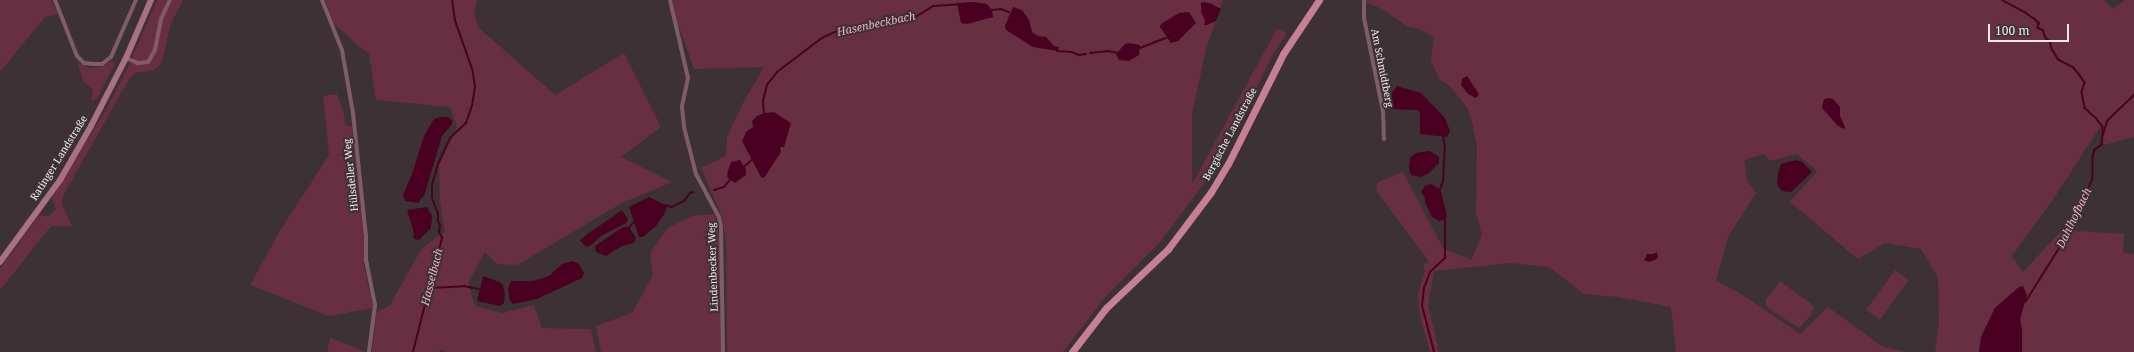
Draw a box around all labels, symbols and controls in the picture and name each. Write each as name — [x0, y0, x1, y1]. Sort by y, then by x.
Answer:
water label: Hasenbeckbach — [836, 9, 916, 39]
scale bar — [1990, 16, 2071, 42]
text: 100 m — [1995, 22, 2030, 39]
street label: Am Schmidtberg — [1369, 28, 1395, 108]
street label: Bergische Landstraße — [1200, 86, 1260, 182]
street label: Ratinger Landstraße — [28, 113, 90, 203]
street label: Hülsdeller Weg — [341, 138, 361, 212]
water label: Dahlhofbach — [2054, 186, 2094, 250]
street label: Lindenbecker Weg — [705, 222, 721, 312]
water label: Hasselbach — [419, 247, 445, 307]

